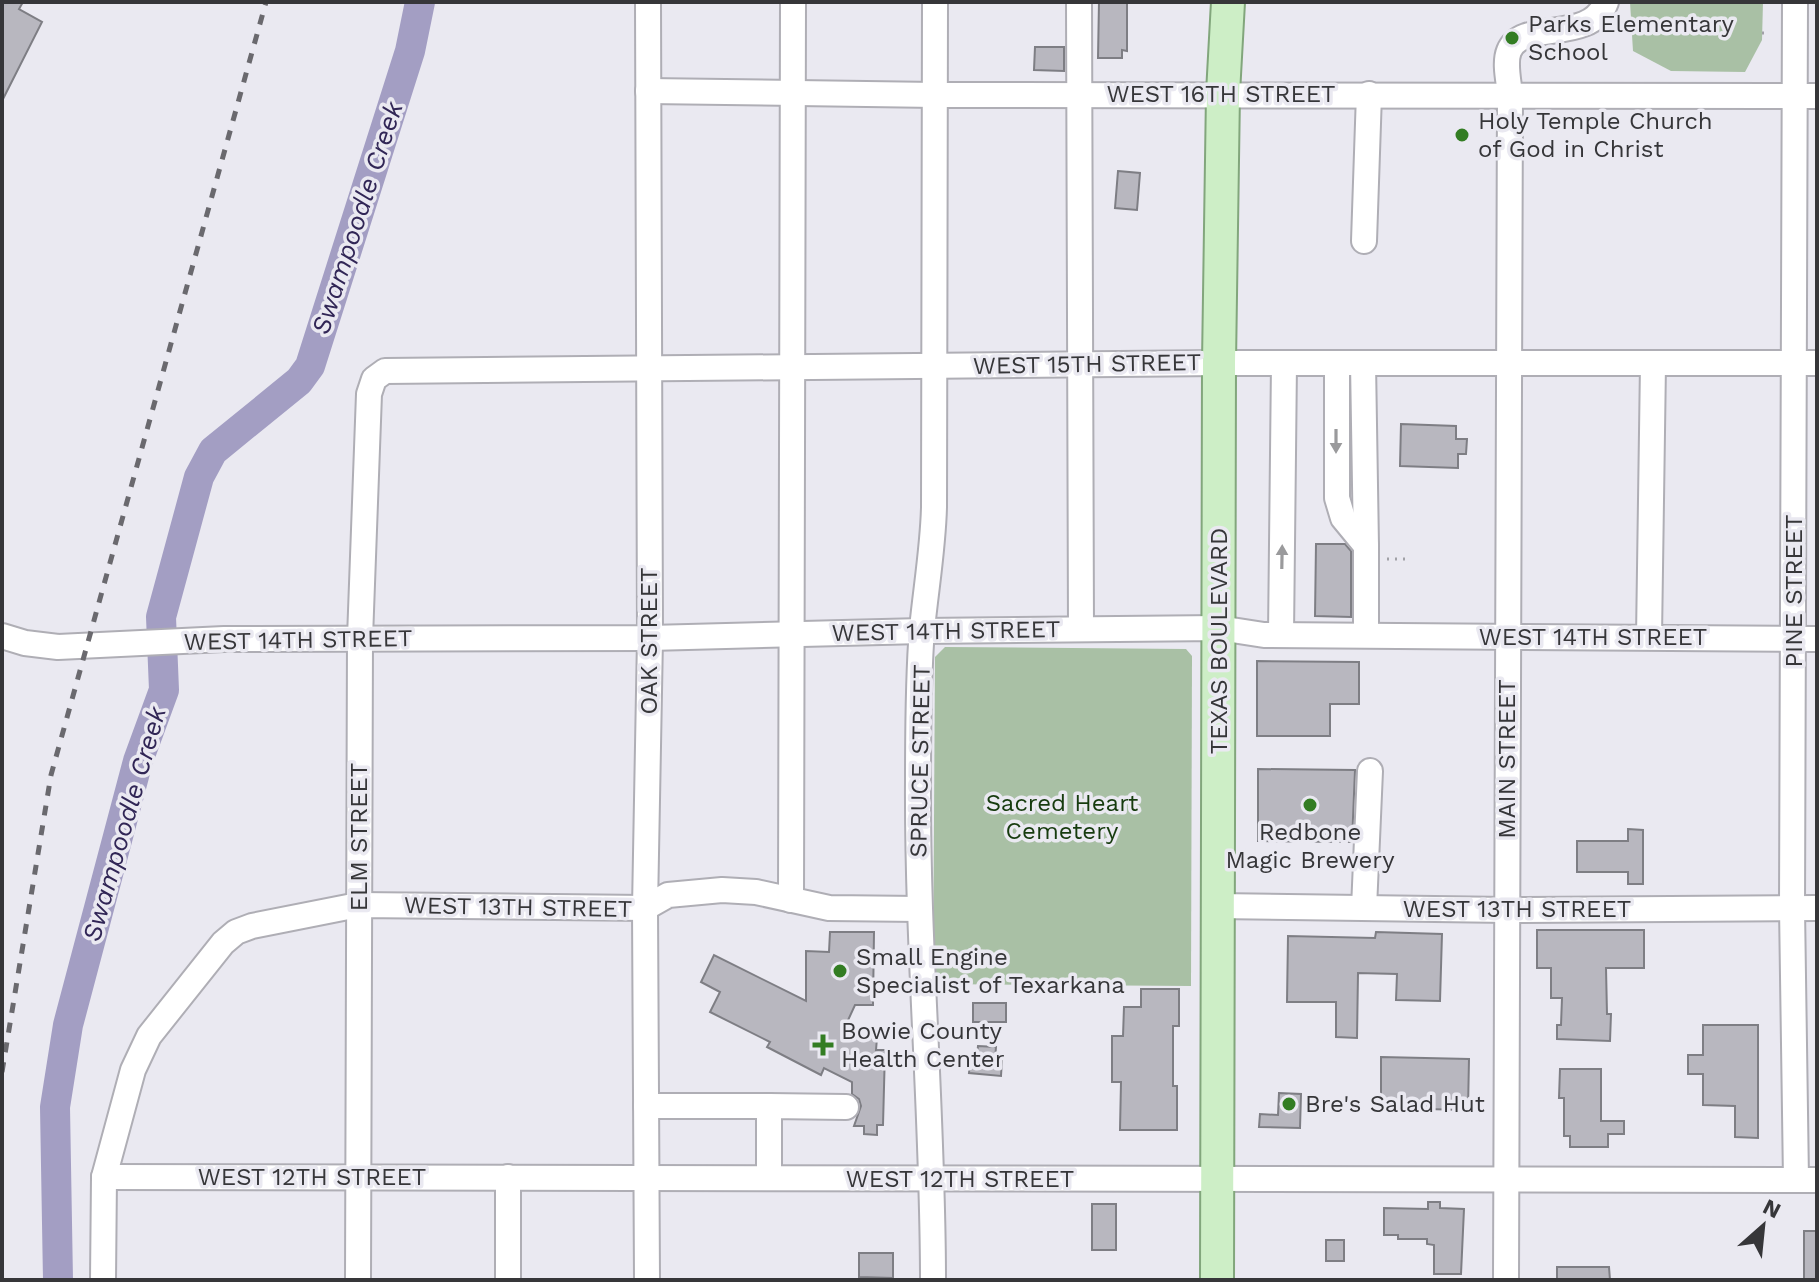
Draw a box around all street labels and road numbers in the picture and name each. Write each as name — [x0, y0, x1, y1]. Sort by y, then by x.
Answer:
street label: WEST 16TH STREET — [1106, 80, 1336, 108]
street label: WEST 15TH STREET — [973, 348, 1201, 380]
street label: PINE STREET — [1780, 514, 1808, 668]
street label: TEXAS BOULEVARD — [1205, 528, 1233, 754]
street label: OAK STREET — [635, 567, 663, 715]
street label: WEST 14TH STREET — [831, 615, 1061, 647]
street label: WEST 14TH STREET — [1479, 623, 1707, 651]
street label: WEST 14TH STREET — [183, 624, 413, 656]
street label: SPRUCE STREET — [904, 664, 936, 858]
street label: MAIN STREET — [1493, 679, 1521, 839]
street label: ELM STREET — [345, 763, 373, 911]
street label: WEST 13TH STREET — [404, 891, 632, 923]
street label: WEST 13TH STREET — [1403, 895, 1631, 923]
street label: WEST 12TH STREET — [198, 1163, 426, 1191]
street label: WEST 12TH STREET — [846, 1165, 1074, 1193]

